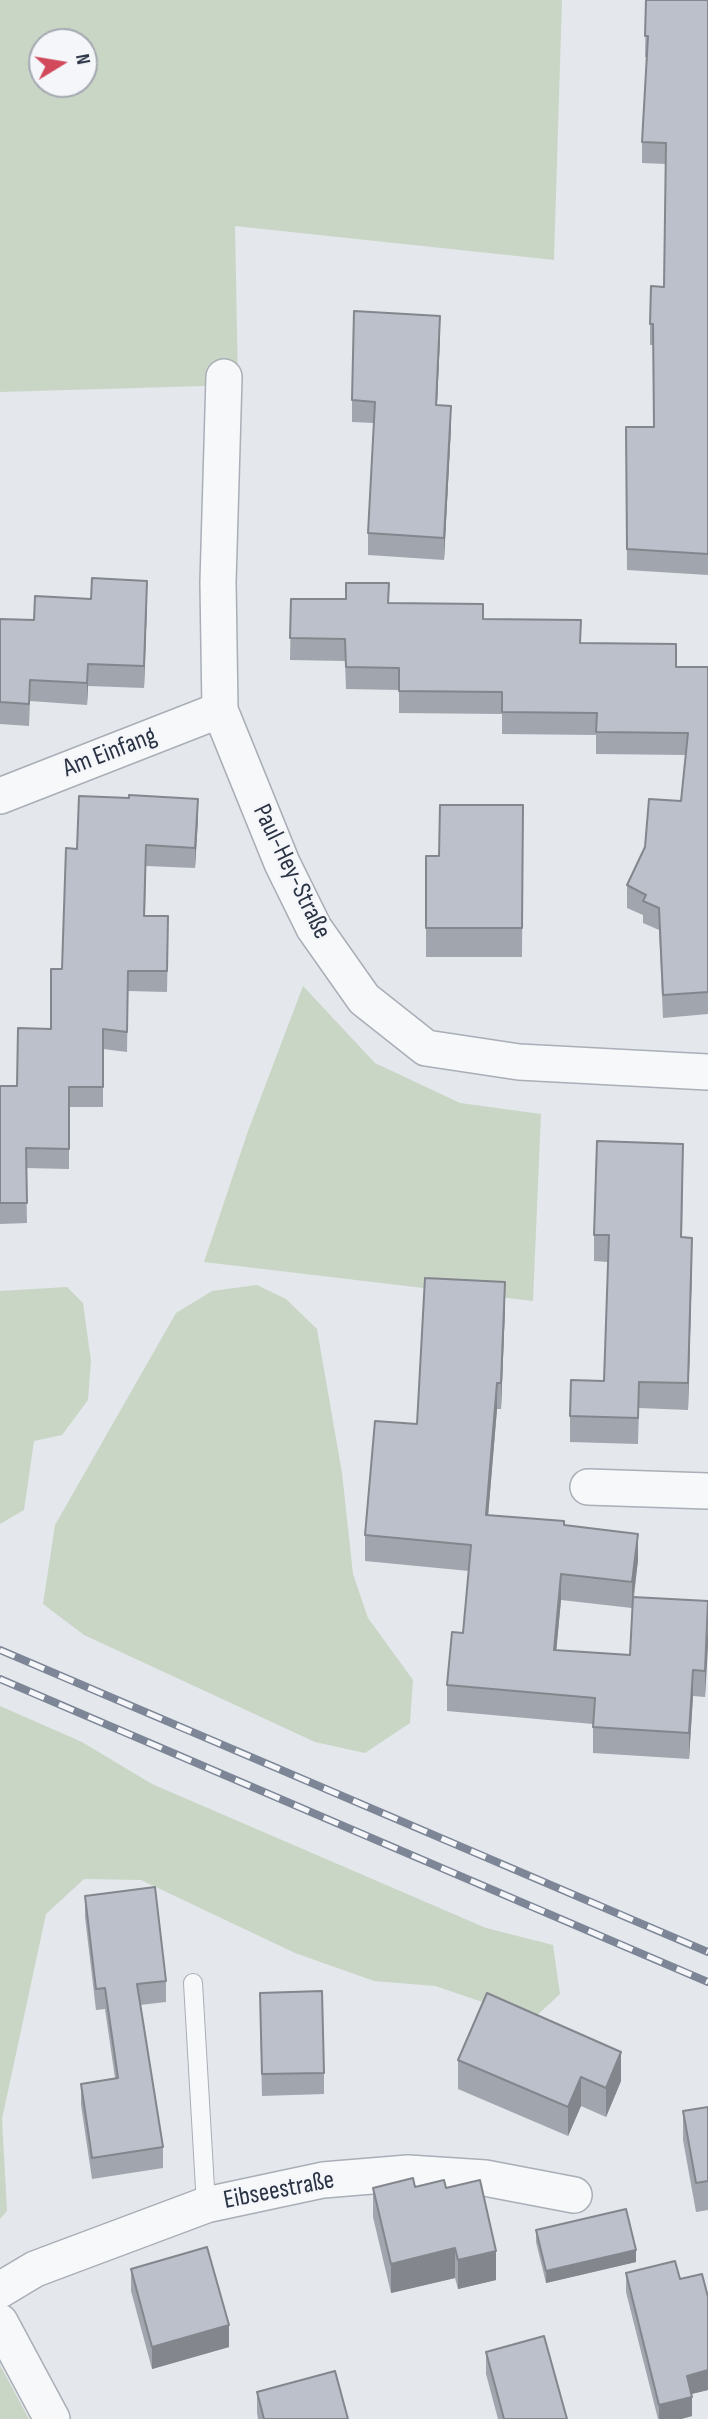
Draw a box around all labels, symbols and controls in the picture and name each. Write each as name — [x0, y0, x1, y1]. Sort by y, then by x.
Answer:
north arrow — [28, 28, 98, 98]
text: N — [70, 52, 94, 66]
street label: Am Einfang — [59, 721, 161, 785]
street label: Paul-Hey-Straße — [245, 800, 337, 944]
street label: Eibseestraße — [221, 2165, 337, 2217]

